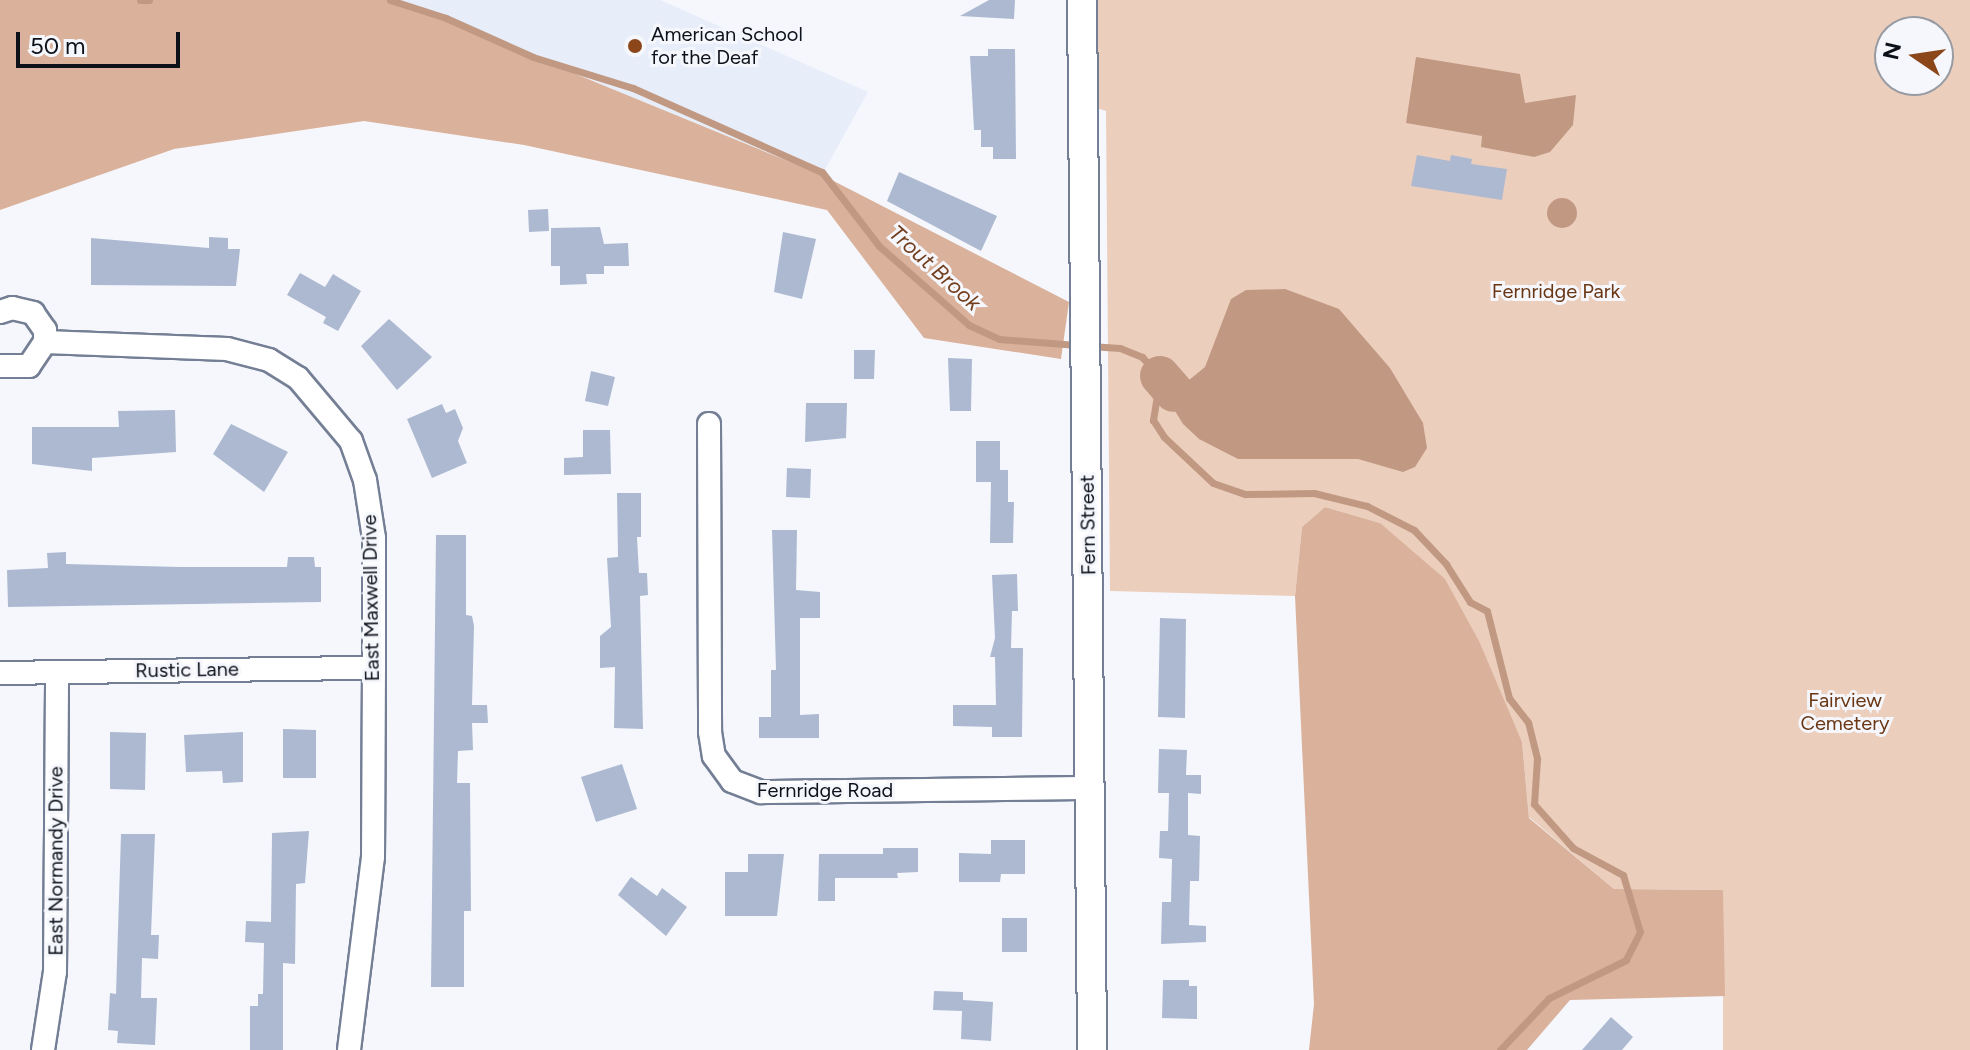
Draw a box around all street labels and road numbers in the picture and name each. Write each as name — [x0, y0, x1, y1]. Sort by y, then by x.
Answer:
street label: Fern Street — [1075, 475, 1101, 575]
street label: East Maxwell Drive — [358, 514, 384, 682]
street label: Rustic Lane — [135, 657, 239, 683]
street label: East Normandy Drive — [44, 766, 68, 956]
street label: Fernridge Road — [757, 778, 893, 802]

